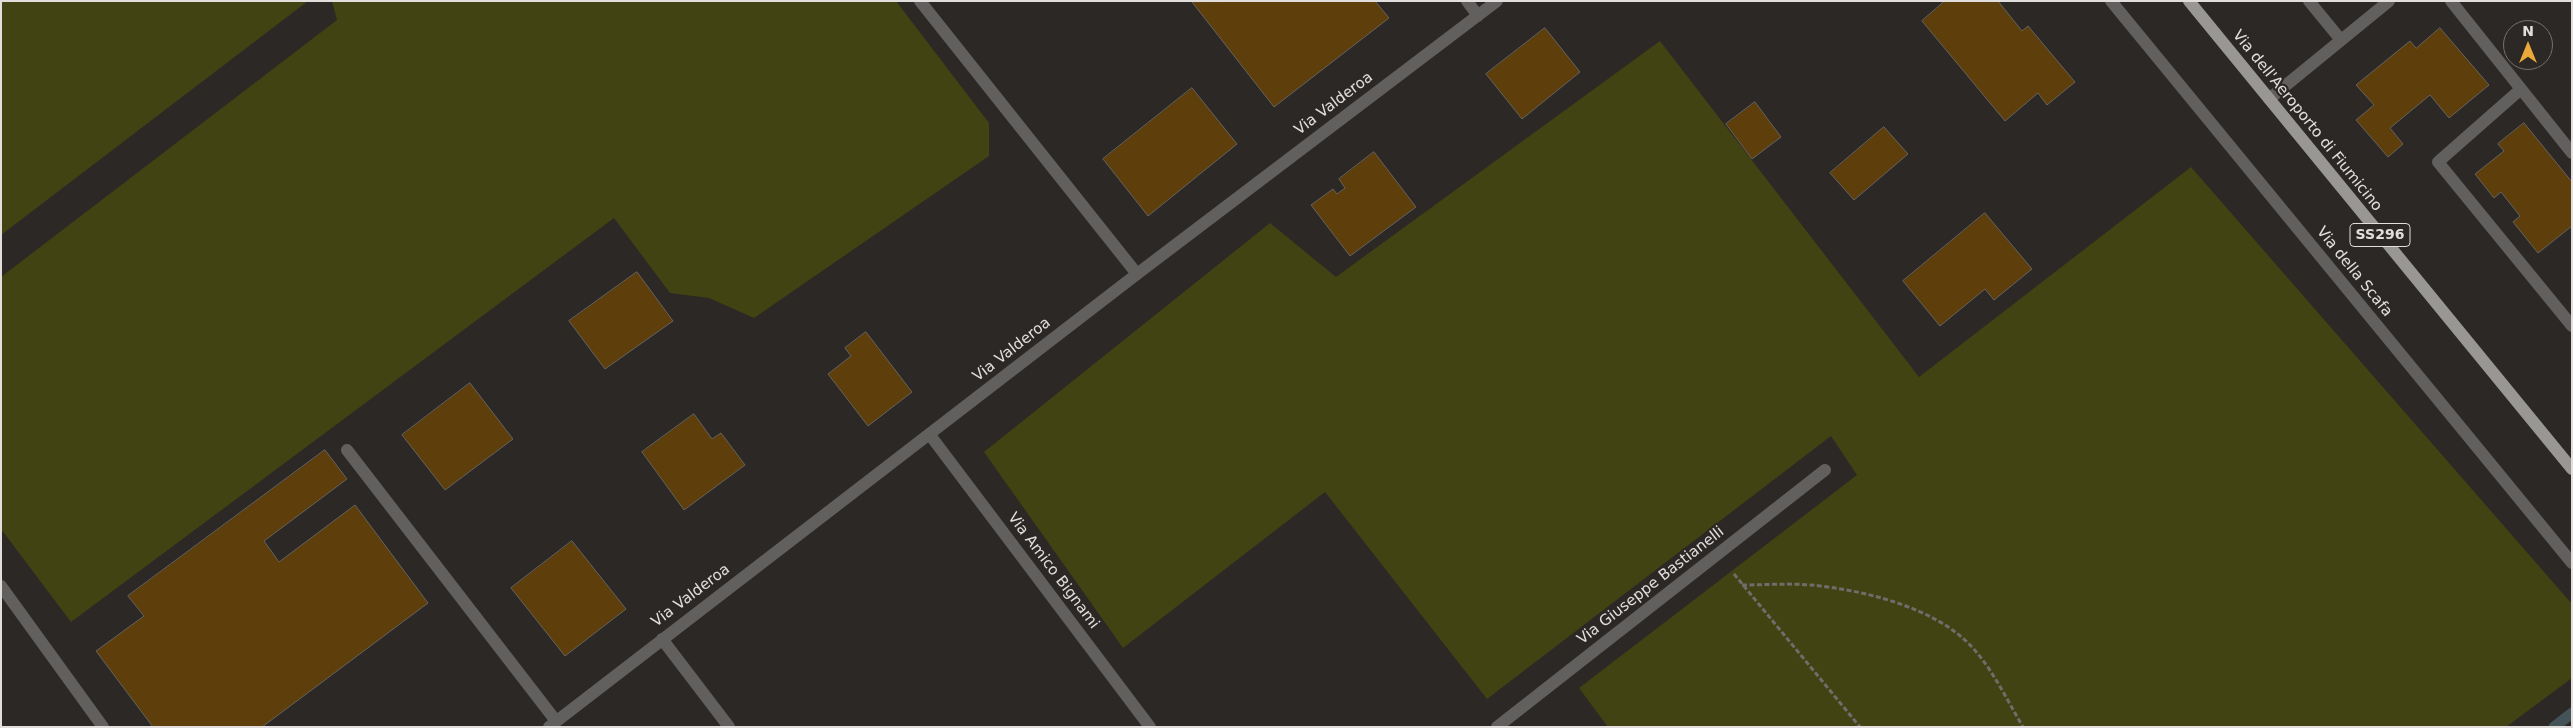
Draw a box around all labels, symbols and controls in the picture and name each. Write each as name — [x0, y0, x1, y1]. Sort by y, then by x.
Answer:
north arrow — [2503, 20, 2553, 70]
text: N — [2522, 23, 2534, 39]
street label: Via dell'Aeroporto di Fiumicino — [2228, 27, 2386, 215]
street label: Via Valderoa — [1291, 69, 1377, 139]
street label: Via della Scafa — [2312, 223, 2396, 321]
road number: SS296 — [2350, 224, 2410, 246]
street label: Via Valderoa — [970, 314, 1054, 386]
street label: Via Amico Bignami — [1003, 509, 1103, 633]
street label: Via Giuseppe Bastianelli — [1574, 523, 1728, 649]
street label: Via Valderoa — [648, 561, 734, 631]

